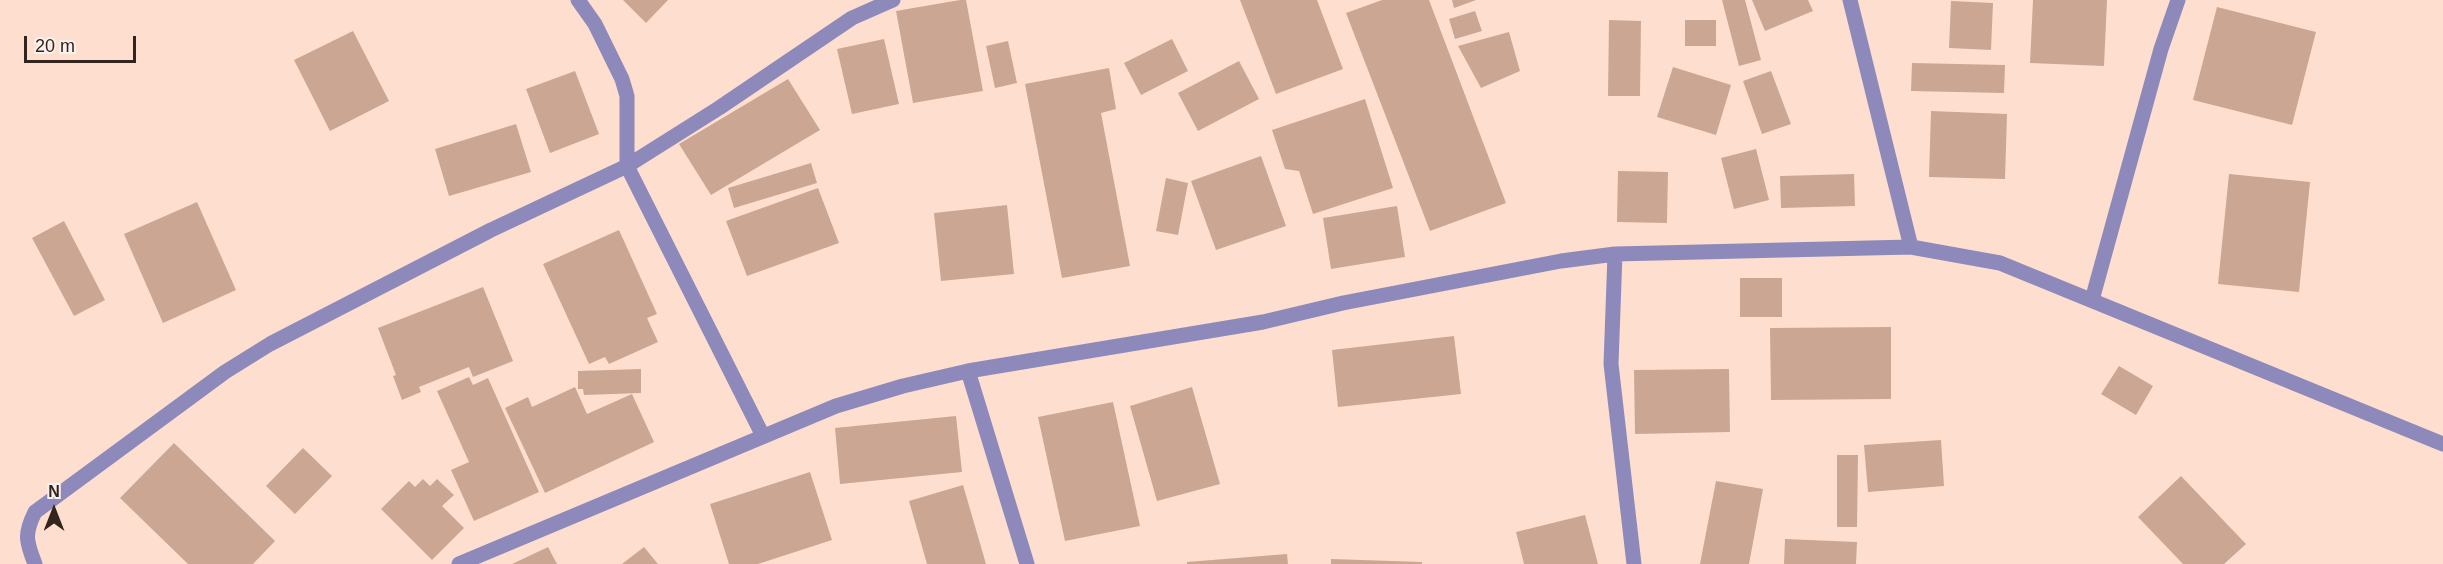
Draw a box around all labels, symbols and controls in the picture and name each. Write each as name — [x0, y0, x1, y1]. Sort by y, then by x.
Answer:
scale bar — [27, 24, 140, 62]
text: 20 m — [35, 36, 75, 56]
north arrow — [24, 480, 84, 540]
text: N — [48, 483, 60, 500]

